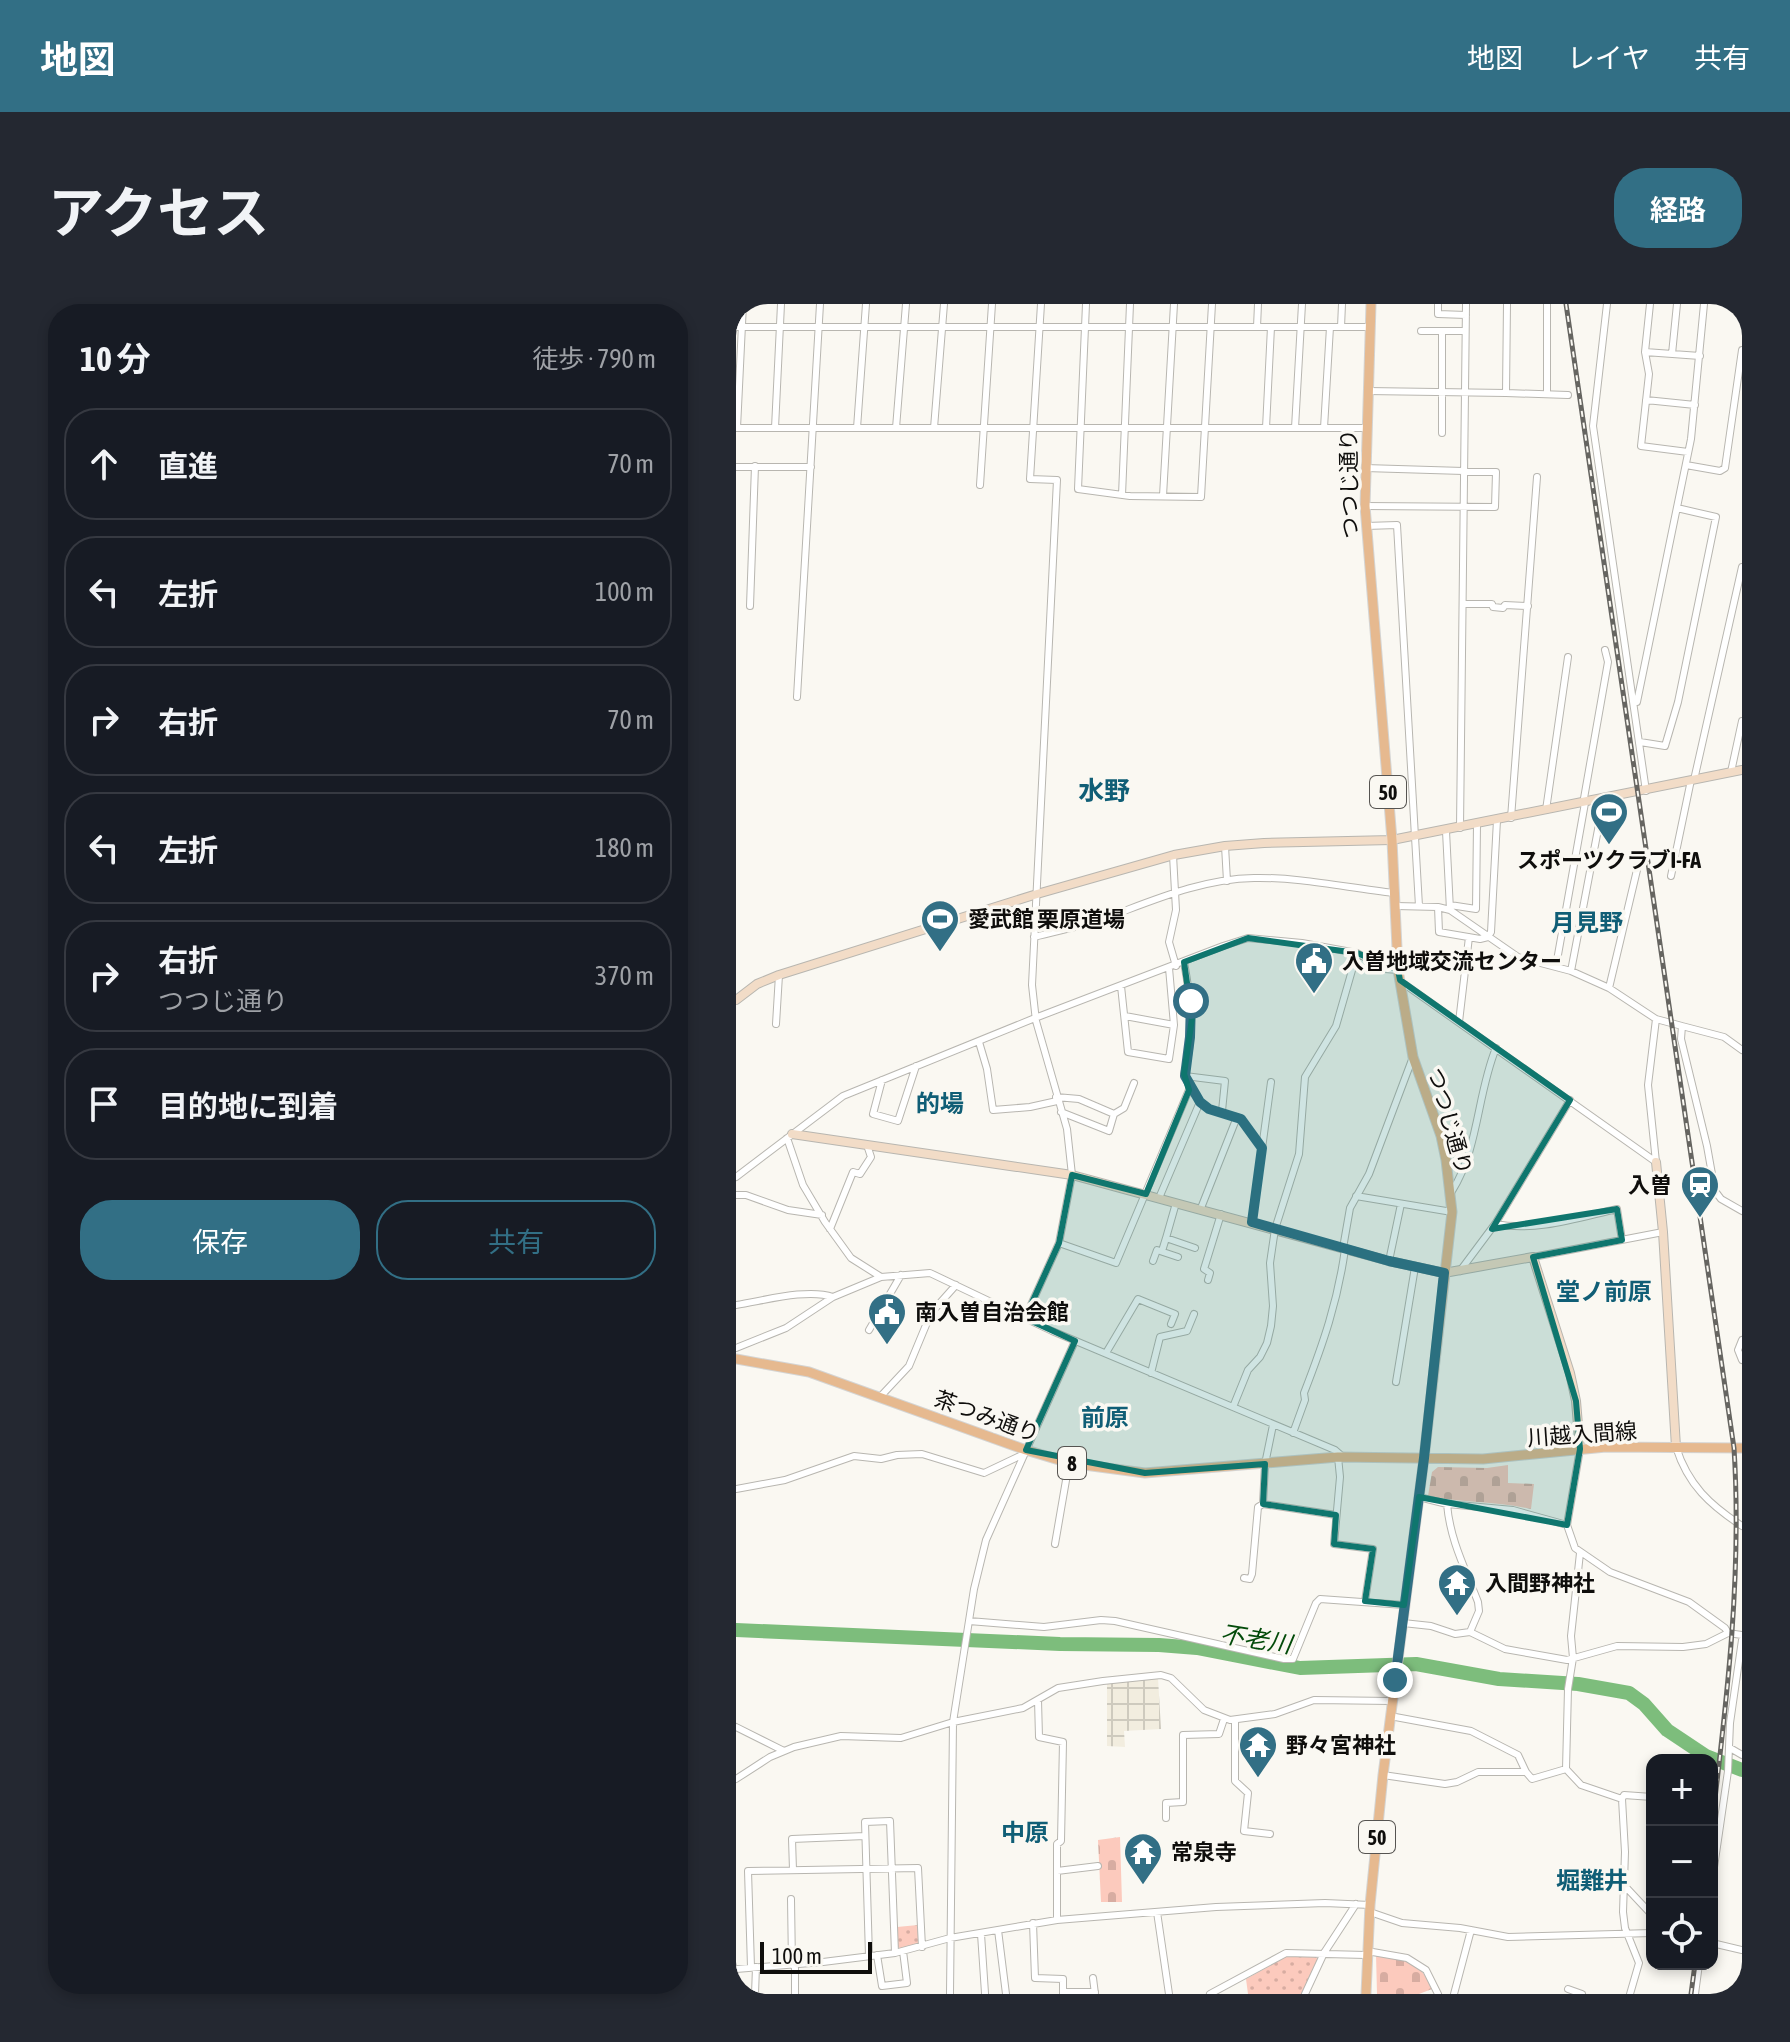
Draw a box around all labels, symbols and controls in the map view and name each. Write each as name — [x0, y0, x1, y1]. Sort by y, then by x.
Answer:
text: 地図 — [40, 38, 116, 81]
text: 地図 — [1467, 42, 1523, 74]
text: レイヤ — [1567, 42, 1650, 74]
text: 共有 — [1694, 42, 1750, 74]
button: 経路 — [1614, 168, 1742, 248]
text: アクセス — [48, 181, 269, 245]
text: 10 分 — [80, 339, 151, 378]
text: 徒歩 · 790 m — [532, 344, 656, 374]
street label: つつじ通り — [1335, 429, 1363, 539]
icon: ahead — [82, 442, 126, 486]
text: 直進 — [158, 449, 218, 483]
text: 70 m — [607, 449, 654, 479]
icon: left — [82, 570, 126, 614]
text: 左折 — [158, 577, 218, 611]
text: 100 m — [595, 577, 654, 607]
icon: right — [82, 698, 126, 742]
text: 右折 — [158, 705, 218, 739]
text: 70 m — [607, 705, 654, 735]
district label: 水野 — [1078, 776, 1130, 806]
road number: 50 — [1370, 776, 1406, 808]
sports icon: スポーツクラブI-FA — [1588, 791, 1630, 846]
icon: left — [82, 826, 126, 870]
text: 左折 — [158, 833, 218, 867]
text: 180 m — [595, 833, 654, 863]
place label: スポーツクラブI-FA — [1517, 847, 1701, 873]
sports icon: 愛武館 栗原道場 — [919, 898, 961, 953]
place label: 愛武館 栗原道場 — [968, 906, 1125, 932]
district label: 月見野 — [1551, 909, 1623, 936]
public building icon: 入曽地域交流センター — [1293, 940, 1335, 995]
text: 右折 — [158, 943, 218, 977]
place label: 入曽地域交流センター — [1342, 948, 1562, 974]
icon: right — [82, 954, 126, 998]
text: 370 m — [595, 961, 654, 991]
route start — [1173, 983, 1209, 1019]
text: つつじ通り — [158, 986, 288, 1016]
street label: つつじ通り — [1422, 1065, 1478, 1177]
icon: arrive — [82, 1082, 126, 1126]
text: 目的地に到着 — [158, 1089, 338, 1123]
district label: 的場 — [916, 1090, 964, 1117]
station icon: 入曽 — [1679, 1164, 1721, 1219]
place label: 入曽 — [1628, 1172, 1672, 1198]
button: 保存 — [80, 1200, 360, 1280]
button: 共有 — [376, 1200, 656, 1280]
district label: 堂ノ前原 — [1556, 1278, 1652, 1305]
public building icon: 南入曽自治会館 — [866, 1291, 908, 1346]
place label: 南入曽自治会館 — [915, 1299, 1069, 1325]
street label: 茶つみ通り — [931, 1385, 1043, 1447]
district label: 前原 — [1081, 1404, 1129, 1431]
street label: 川越入間線 — [1526, 1417, 1638, 1451]
road number: 8 — [1058, 1447, 1086, 1479]
temple icon: 入間野神社 — [1436, 1562, 1478, 1617]
place label: 入間野神社 — [1485, 1570, 1595, 1596]
water label: 不老川 — [1218, 1620, 1297, 1658]
route end — [1377, 1662, 1413, 1698]
temple icon: 野々宮神社 — [1237, 1724, 1279, 1779]
place label: 野々宮神社 — [1286, 1732, 1396, 1758]
map controls — [1646, 1754, 1718, 1970]
button: + — [1646, 1754, 1718, 1826]
district label: 中原 — [1001, 1819, 1049, 1846]
road number: 50 — [1359, 1821, 1395, 1853]
button: − — [1646, 1826, 1718, 1898]
temple icon: 常泉寺 — [1122, 1831, 1164, 1886]
place label: 常泉寺 — [1171, 1839, 1237, 1865]
district label: 堀難井 — [1556, 1867, 1628, 1894]
button: locate — [1646, 1898, 1718, 1970]
scale bar — [760, 1938, 872, 1974]
text: 100 m — [772, 1943, 822, 1969]

